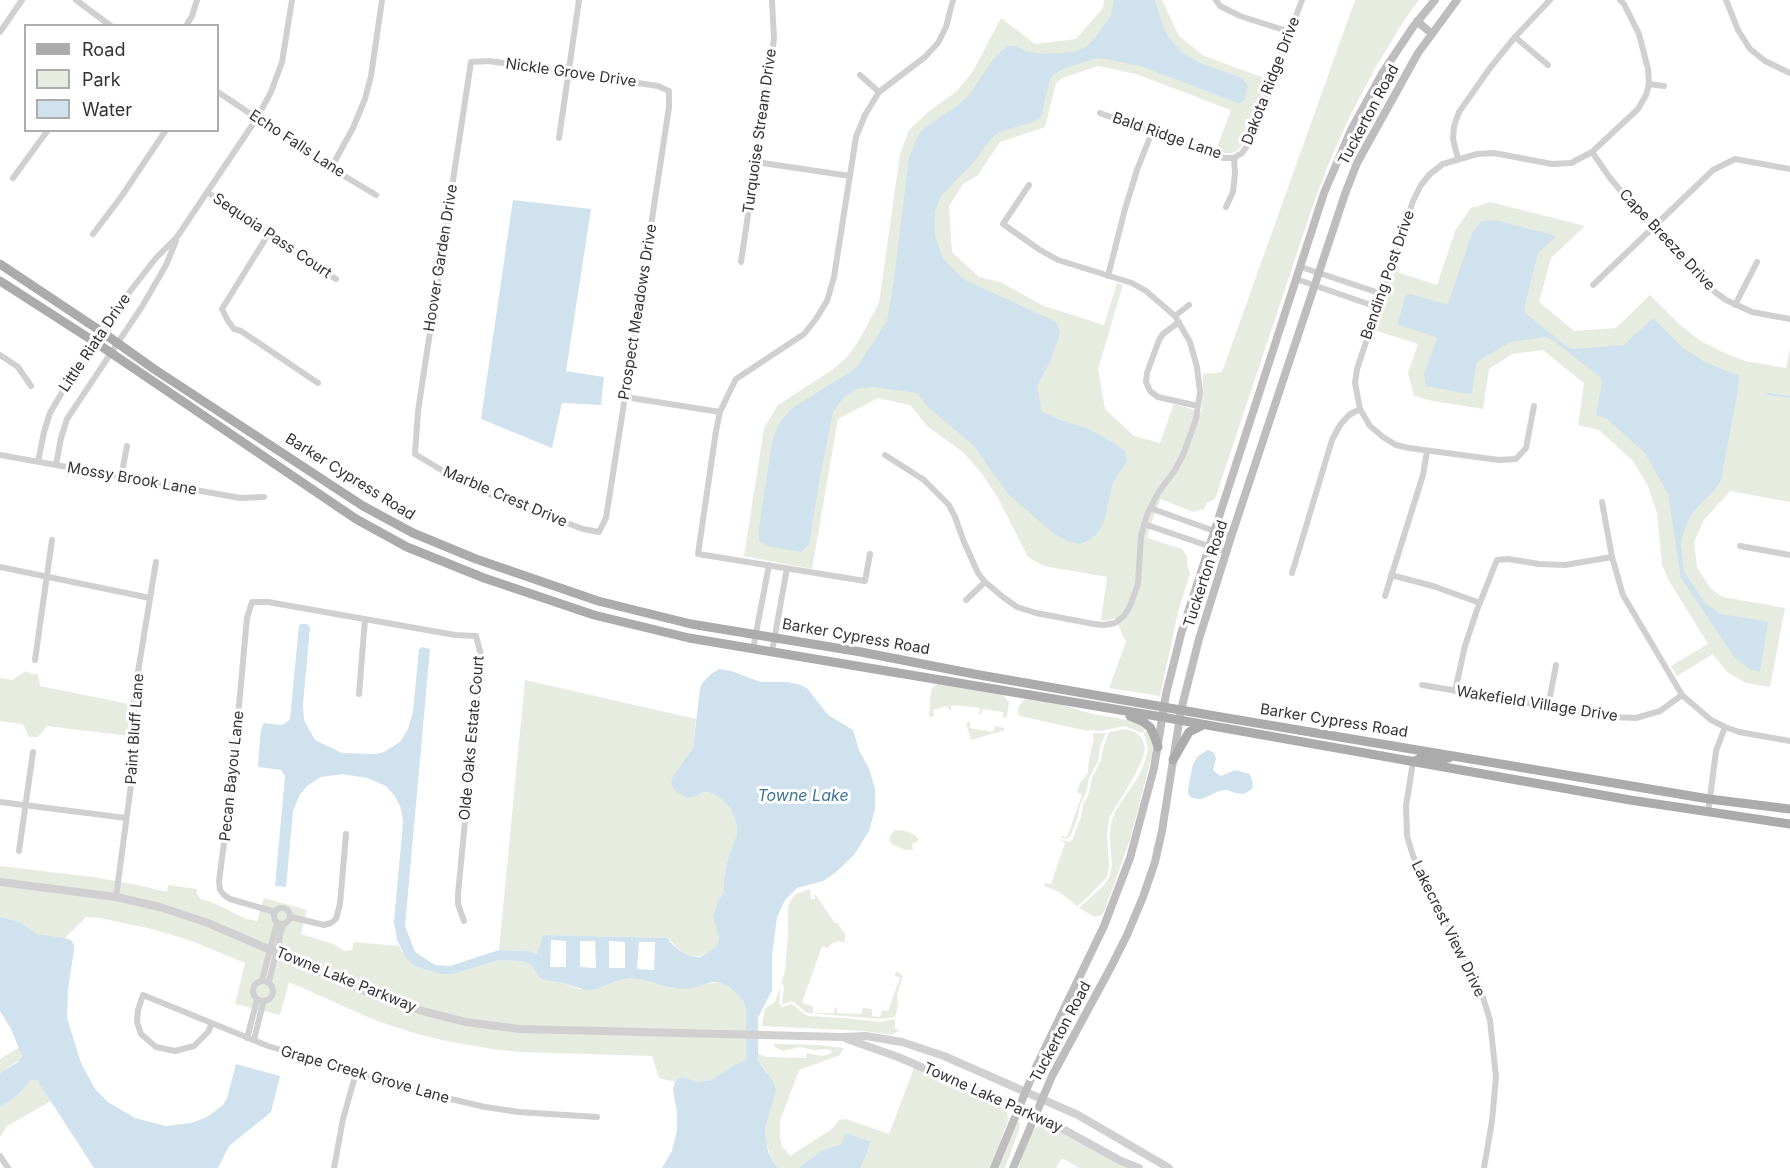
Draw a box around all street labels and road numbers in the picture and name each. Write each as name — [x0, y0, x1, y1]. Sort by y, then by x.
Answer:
street label: Dakota Ridge Drive — [1238, 14, 1304, 148]
street label: Turquoise Stream Drive — [740, 47, 780, 215]
street label: Nickle Grove Drive — [504, 55, 638, 91]
street label: Tuckerton Road — [1335, 62, 1403, 168]
street label: Echo Falls Lane — [246, 106, 348, 182]
street label: Bald Ridge Lane — [1110, 109, 1224, 163]
street label: Hoover Garden Drive — [420, 183, 462, 333]
street label: Cape Breeze Drive — [1615, 185, 1719, 295]
street label: Sequoia Pass Court — [209, 190, 335, 282]
street label: Bending Post Drive — [1357, 208, 1419, 342]
street label: Prospect Meadows Drive — [615, 223, 661, 401]
street label: Little Riata Drive — [55, 290, 135, 396]
street label: Barker Cypress Road — [282, 430, 418, 524]
street label: Mossy Brook Lane — [66, 459, 198, 499]
street label: Marble Crest Drive — [440, 463, 570, 531]
street label: Tuckerton Road — [1180, 518, 1232, 630]
street label: Barker Cypress Road — [781, 615, 931, 659]
street label: Olde Oaks Estate Court — [456, 655, 488, 821]
street label: Paint Bluff Lane — [122, 673, 148, 785]
street label: Wakefield Village Drive — [1455, 682, 1619, 726]
street label: Barker Cypress Road — [1259, 700, 1409, 742]
street label: Pecan Bayou Lane — [216, 710, 248, 842]
street label: Lakecrest View Drive — [1407, 858, 1489, 1000]
street label: Towne Lake Parkway — [273, 944, 419, 1016]
street label: Tuckerton Road — [1027, 979, 1095, 1085]
street label: Grape Creek Grove Lane — [279, 1042, 451, 1108]
street label: Towne Lake Parkway — [921, 1059, 1065, 1137]

